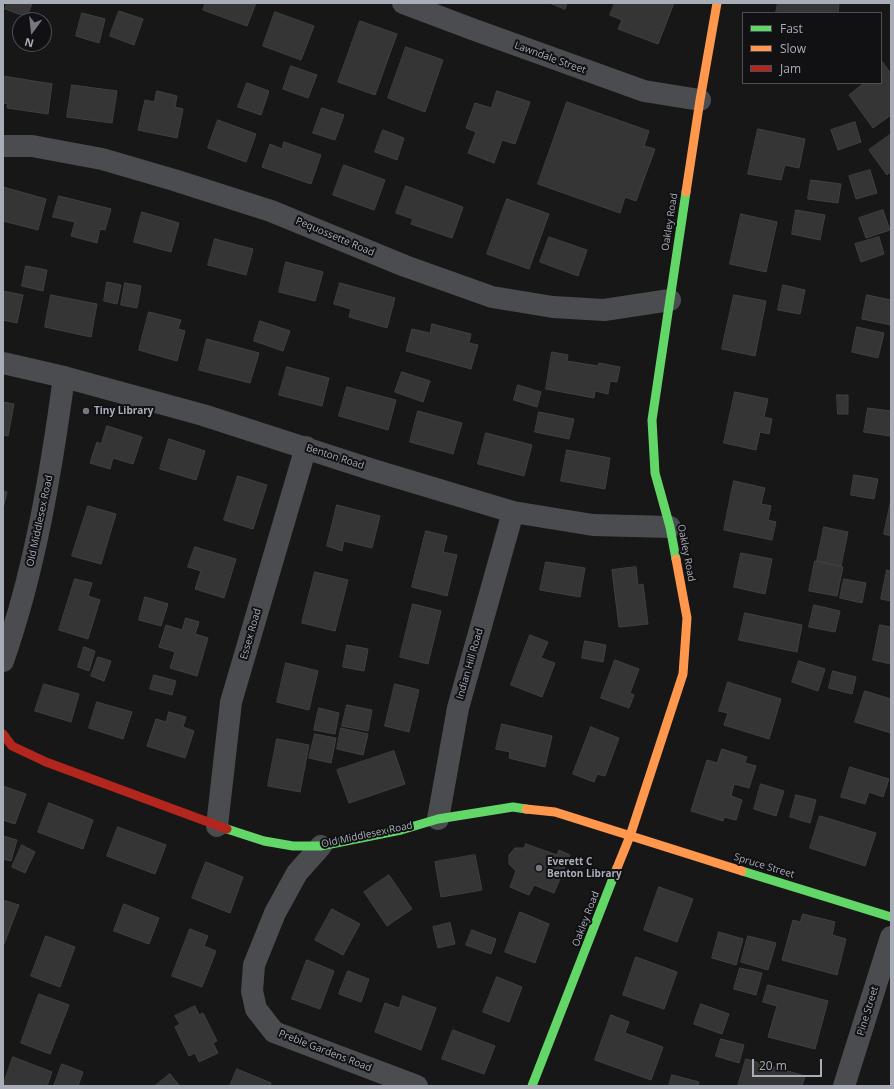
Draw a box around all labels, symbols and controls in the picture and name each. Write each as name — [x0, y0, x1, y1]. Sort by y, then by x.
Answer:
north arrow — [12, 12, 52, 52]
legend — [742, 12, 882, 84]
text: Fast — [780, 20, 803, 37]
text: N — [23, 35, 35, 52]
street label: Lawndale Street — [513, 40, 587, 76]
text: Slow — [780, 40, 806, 57]
text: Jam — [780, 60, 801, 77]
street label: Oakley Road — [660, 192, 680, 252]
street label: Pequossette Road — [294, 215, 376, 259]
place label: Tiny Library — [94, 405, 154, 417]
marker: Tiny Library — [81, 406, 91, 416]
street label: Benton Road — [304, 442, 366, 472]
street label: Old Middlesex Road — [24, 474, 56, 568]
street label: Oakley Road — [675, 523, 697, 583]
street label: Essex Road — [238, 607, 264, 661]
street label: Indian Hill Road — [454, 627, 486, 701]
street label: Old Middlesex Road — [320, 819, 414, 851]
street label: Spruce Street — [732, 851, 796, 881]
place label: Everett C Benton Library — [547, 856, 622, 880]
marker: Everett C Benton Library — [534, 863, 544, 873]
street label: Oakley Road — [570, 890, 602, 948]
street label: Pine Street — [855, 985, 881, 1037]
street label: Preble Gardens Road — [277, 1028, 373, 1074]
scale bar — [754, 1051, 824, 1077]
text: 20 m — [759, 1057, 787, 1074]

